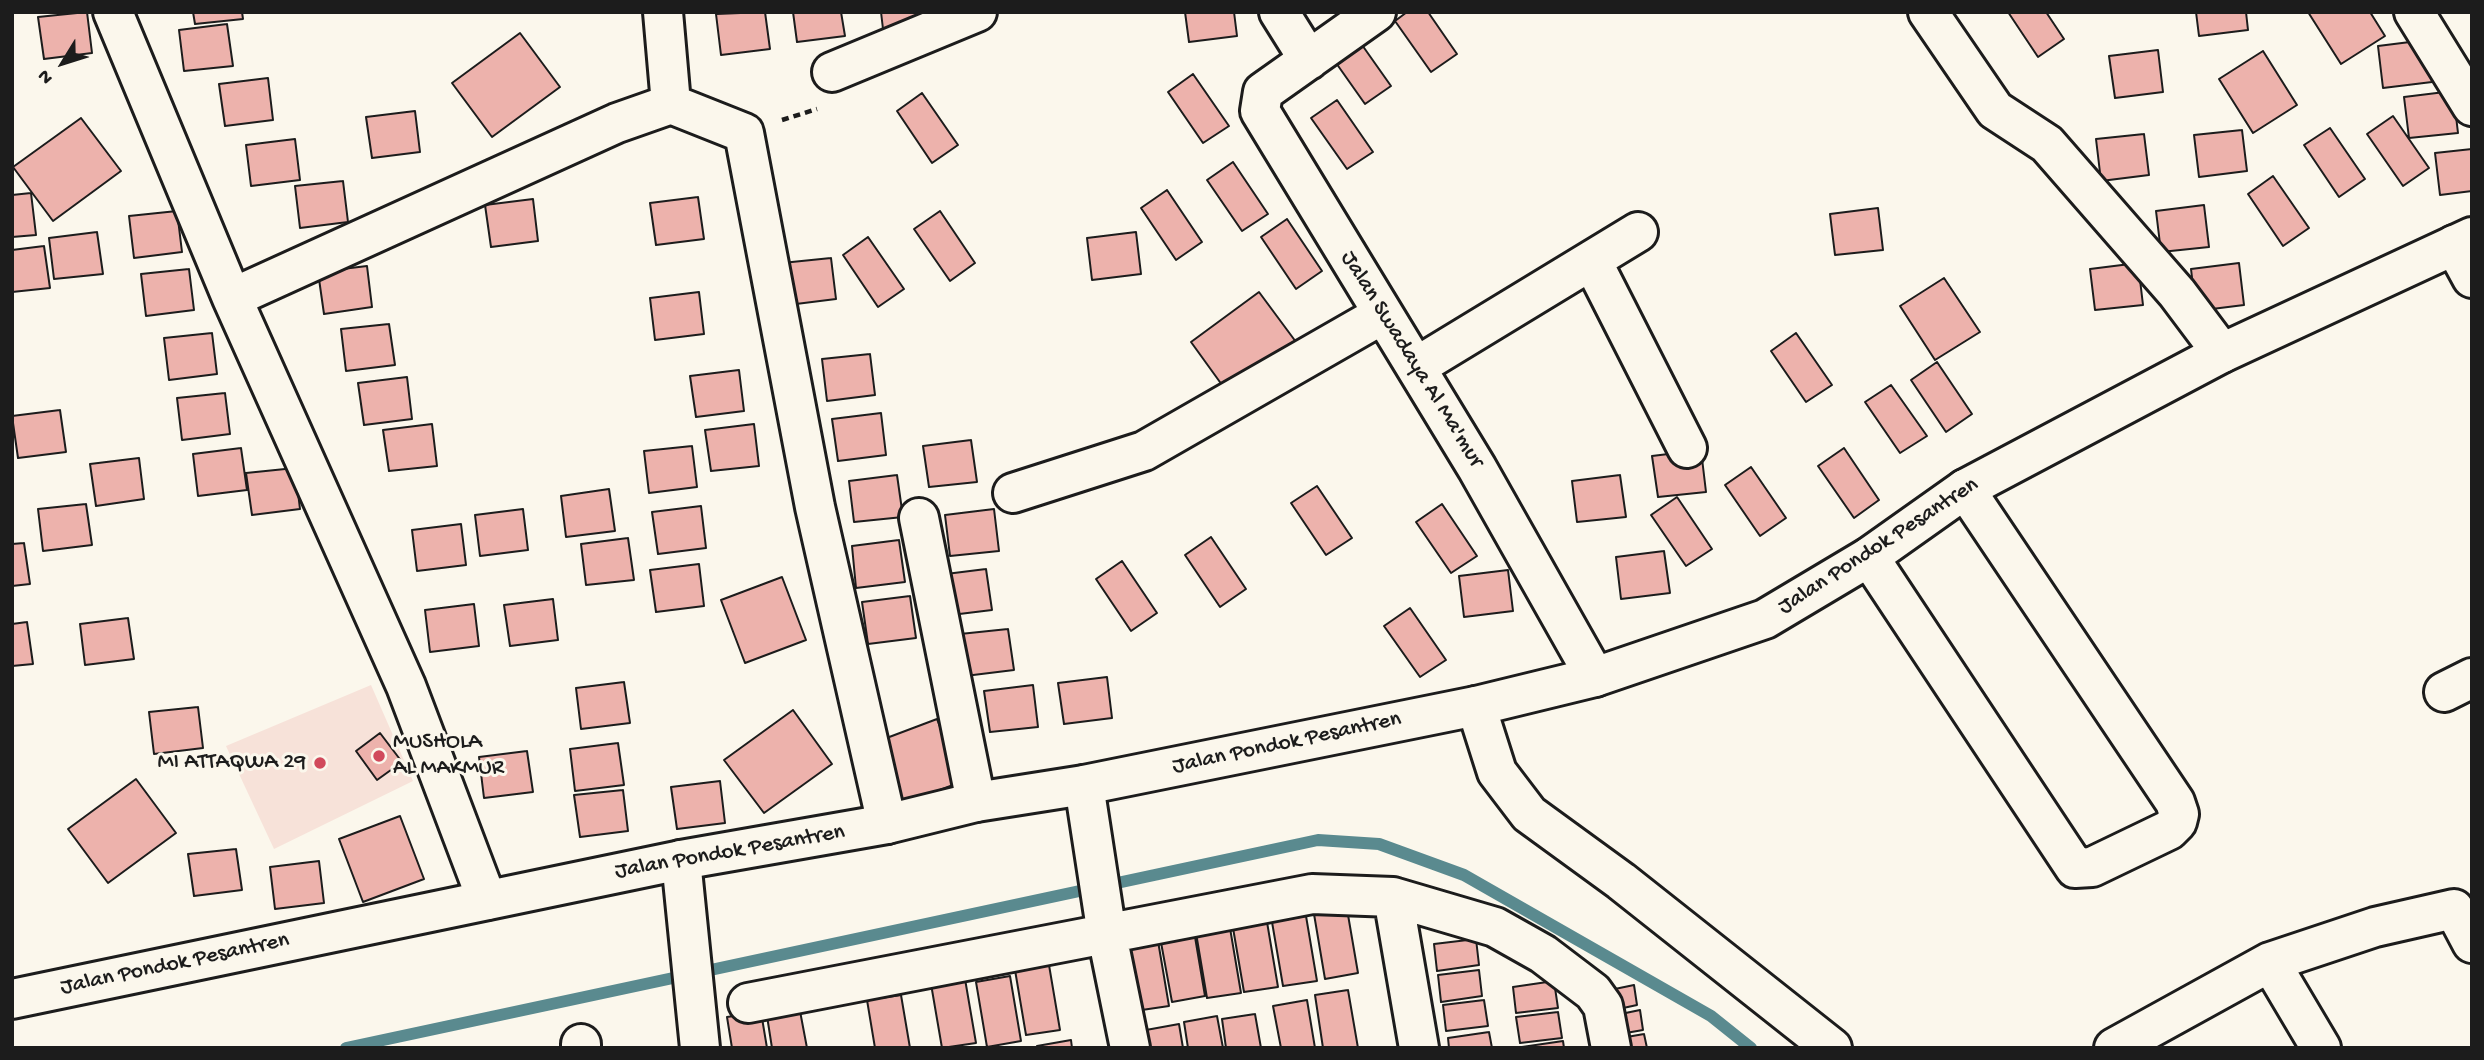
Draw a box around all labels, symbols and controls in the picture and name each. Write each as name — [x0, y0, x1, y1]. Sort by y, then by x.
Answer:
north arrow — [28, 28, 98, 98]
text: N — [33, 64, 59, 88]
street label: Jalan Swadaya Al Ma'mur — [1333, 247, 1489, 473]
street label: Jalan Pondok Pesantren — [1774, 472, 1984, 622]
street label: Jalan Pondok Pesantren — [1170, 706, 1404, 782]
place label: MUSHOLA AL MAKMUR — [393, 729, 504, 783]
marker: MUSHOLA AL MAKMUR — [371, 748, 387, 764]
place label: MI ATTAQWA 29 — [157, 749, 306, 777]
marker: MI ATTAQWA 29 — [312, 755, 328, 771]
street label: Jalan Pondok Pesantren — [613, 819, 847, 887]
street label: Jalan Pondok Pesantren — [58, 927, 292, 1003]

